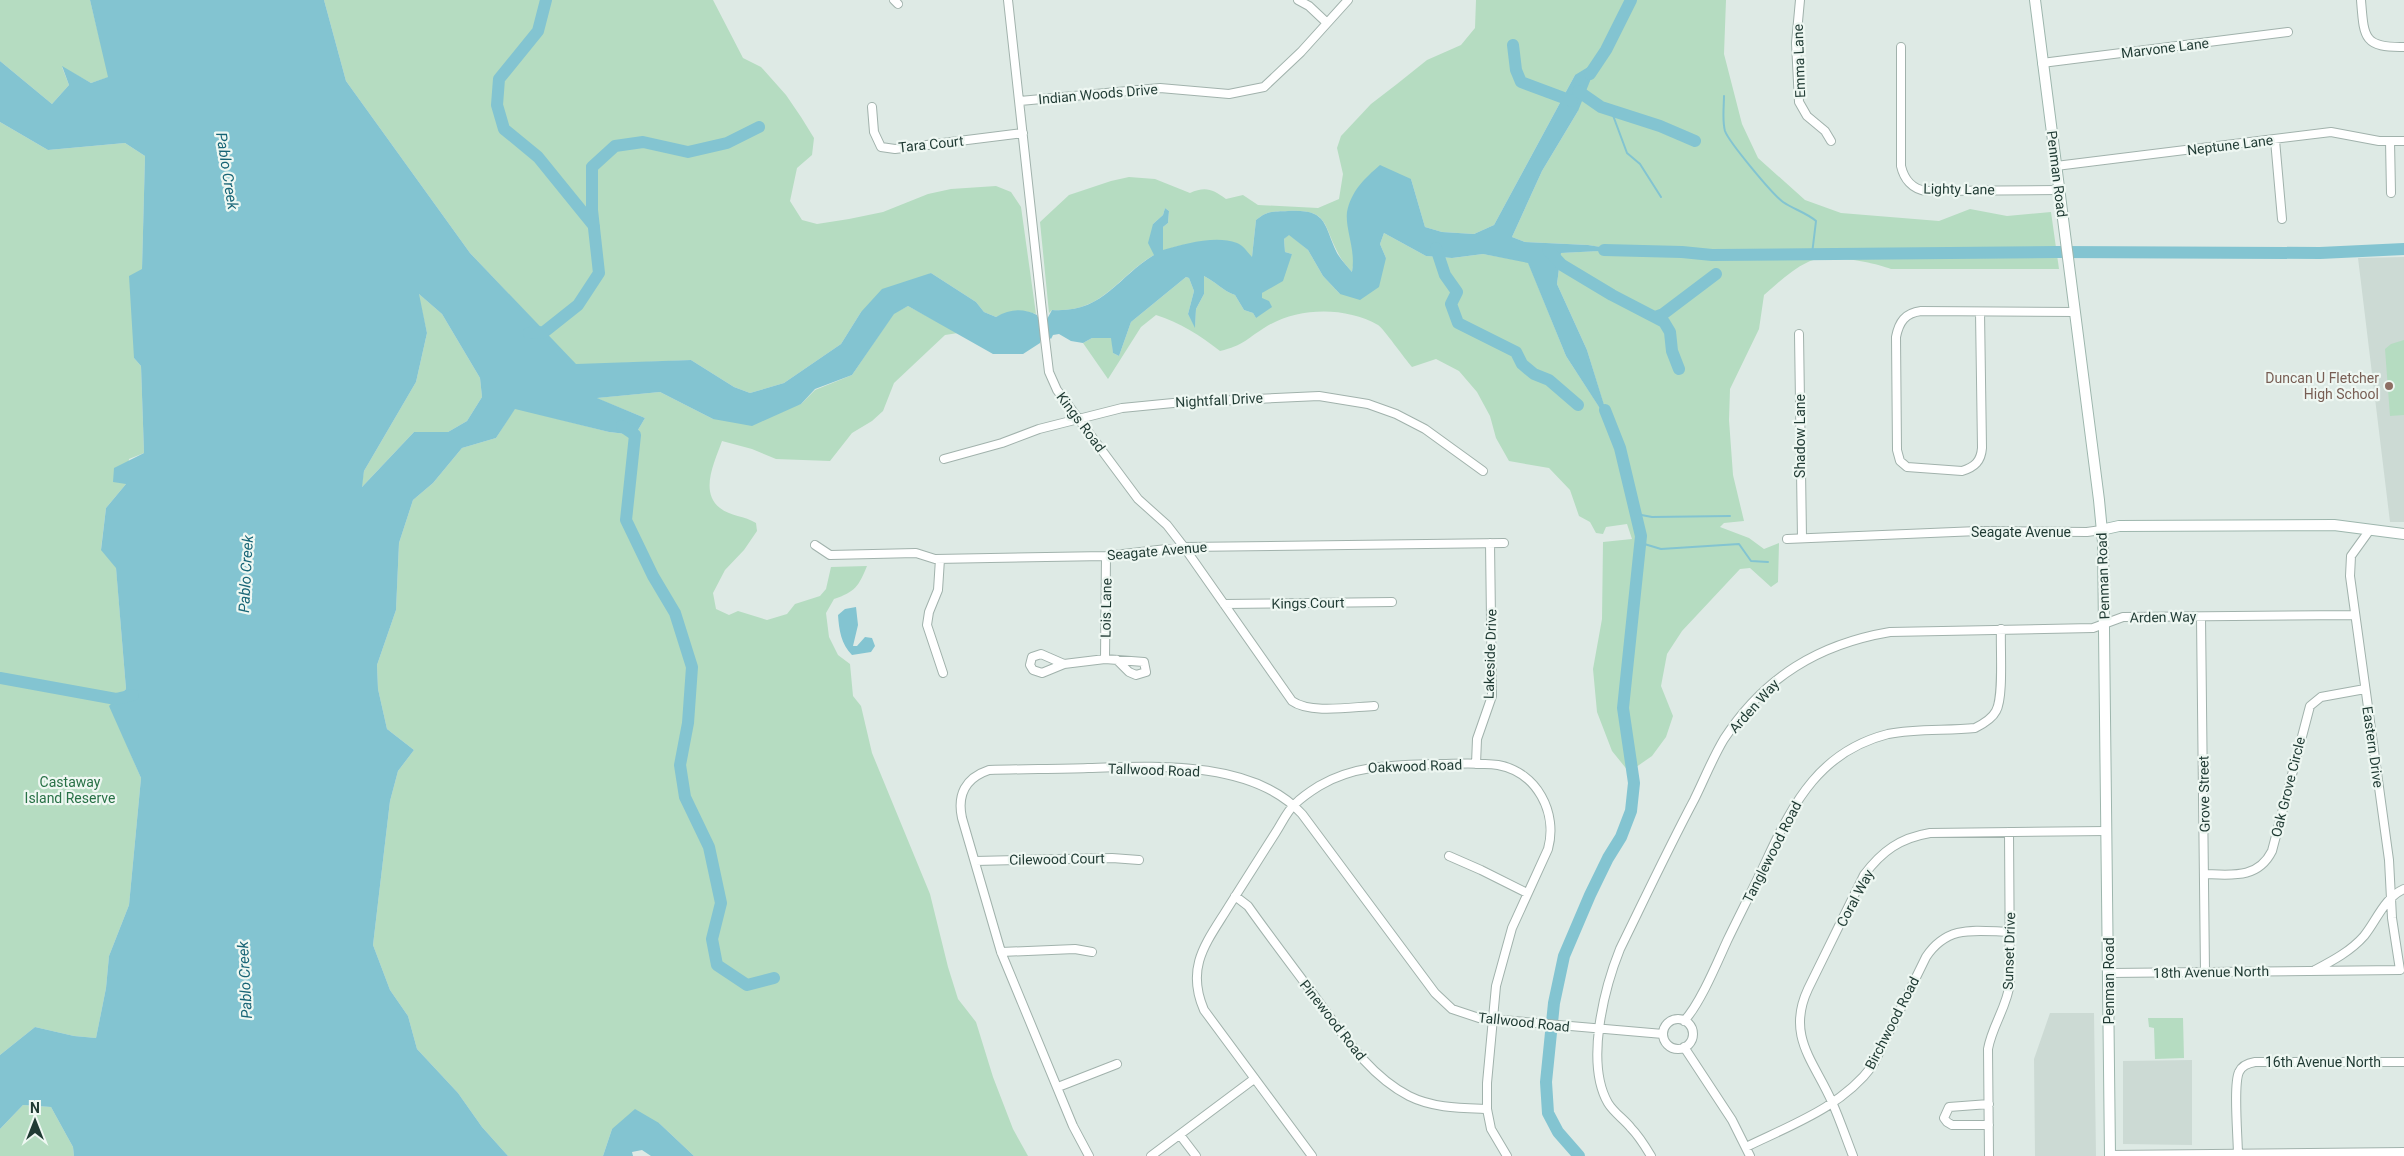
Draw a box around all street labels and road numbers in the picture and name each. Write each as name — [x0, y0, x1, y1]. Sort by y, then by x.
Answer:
street label: Emma Lane — [1790, 24, 1808, 98]
street label: Marvone Lane — [2120, 35, 2210, 61]
street label: Indian Woods Drive — [1038, 81, 1158, 107]
street label: Penman Road — [2044, 130, 2070, 218]
street label: Neptune Lane — [2186, 132, 2274, 158]
street label: Tara Court — [898, 133, 965, 155]
street label: Lighty Lane — [1923, 180, 1995, 198]
street label: Kings Road — [1053, 389, 1109, 455]
street label: Nightfall Drive — [1175, 390, 1263, 410]
street label: Shadow Lane — [1792, 394, 1808, 478]
street label: Seagate Avenue — [1971, 524, 2071, 540]
street label: Penman Road — [2093, 532, 2113, 620]
street label: Seagate Avenue — [1106, 539, 1208, 563]
street label: Lois Lane — [1097, 578, 1115, 638]
street label: Kings Court — [1271, 594, 1345, 612]
street label: Arden Way — [2130, 608, 2197, 626]
street label: Lakeside Drive — [1480, 609, 1500, 699]
street label: Arden Way — [1726, 676, 1782, 736]
street label: Eastern Drive — [2359, 705, 2387, 789]
street label: Oak Grove Circle — [2268, 735, 2308, 839]
street label: Grove Street — [2195, 755, 2213, 832]
street label: Oakwood Road — [1368, 756, 1462, 776]
street label: Tallwood Road — [1108, 760, 1200, 780]
street label: Tanglewood Road — [1740, 799, 1804, 905]
street label: Cilewood Court — [1009, 850, 1105, 868]
street label: Coral Way — [1833, 866, 1877, 929]
street label: Sunset Drive — [2000, 912, 2018, 990]
street label: Penman Road — [2101, 937, 2117, 1025]
street label: 18th Avenue North — [2153, 963, 2269, 981]
street label: Birchwood Road — [1862, 974, 1922, 1072]
street label: Pinewood Road — [1297, 977, 1369, 1063]
street label: Tallwood Road — [1477, 1009, 1571, 1035]
street label: 16th Avenue North — [2265, 1054, 2381, 1070]

